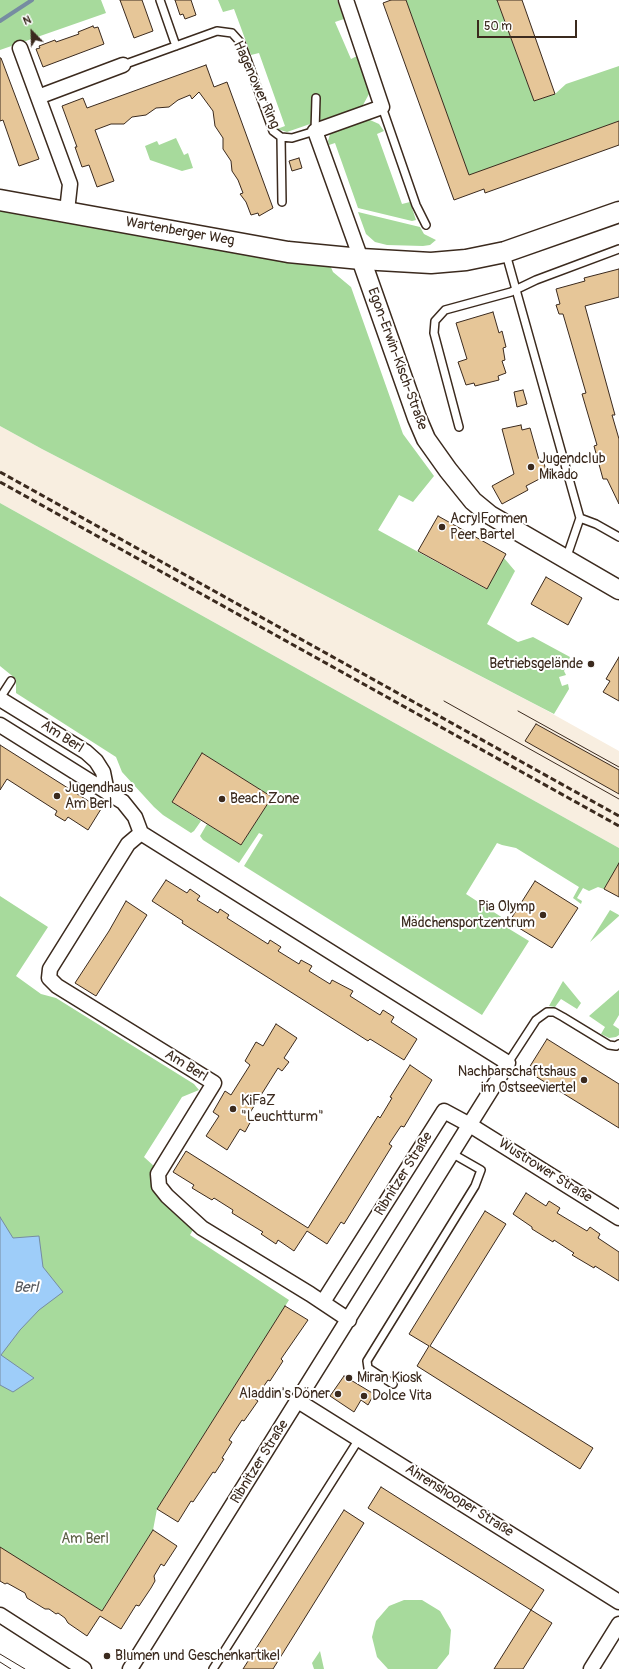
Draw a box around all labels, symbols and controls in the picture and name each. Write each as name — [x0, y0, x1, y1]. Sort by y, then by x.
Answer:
north arrow — [12, 12, 52, 52]
scale bar — [479, 12, 579, 38]
text: N — [21, 13, 33, 28]
text: 50 m — [484, 19, 512, 34]
street label: Hagenower Ring — [229, 38, 283, 132]
street label: Wartenberger Weg — [124, 214, 236, 250]
street label: Egon-Erwin-Kisch-Straße — [363, 286, 431, 432]
place label: Jugendclub Mikado — [539, 451, 606, 484]
marker: Jugendclub Mikado — [526, 462, 536, 472]
place label: AcrylFormen Peer Bartel — [450, 511, 528, 544]
marker: AcrylFormen Peer Bartel — [437, 522, 447, 532]
place label: Betriebsgelände — [489, 656, 583, 672]
marker: Betriebsgelände — [586, 659, 596, 669]
street label: Am Berl — [38, 717, 86, 757]
place label: Jugendhaus Am Berl — [65, 780, 133, 812]
marker: Jugendhaus Am Berl — [52, 791, 62, 801]
place label: Beach Zone — [230, 791, 299, 807]
marker: Beach Zone — [217, 794, 227, 804]
place label: Pia Olymp Mädchensportzentrum — [401, 899, 535, 932]
marker: Pia Olymp Mädchensportzentrum — [538, 910, 548, 920]
street label: Am Berl — [161, 1046, 211, 1086]
place label: Nachbarschaftshaus im Ostseeviertel — [458, 1064, 576, 1096]
marker: Nachbarschaftshaus im Ostseeviertel — [579, 1075, 589, 1085]
place label: KiFaZ "Leuchtturm" — [241, 1093, 324, 1126]
marker: KiFaZ "Leuchtturm" — [228, 1104, 238, 1114]
street label: Ribnitzer Straße — [372, 1129, 436, 1219]
street label: Wustrower Straße — [495, 1135, 595, 1207]
water label: Berl — [14, 1279, 38, 1297]
place label: Miran Kiosk — [357, 1370, 422, 1386]
marker: Miran Kiosk — [344, 1373, 354, 1383]
place label: Aladdin's Döner — [239, 1386, 330, 1402]
place label: Dolce Vita — [372, 1388, 432, 1404]
marker: Aladdin's Döner — [333, 1389, 343, 1399]
marker: Dolce Vita — [359, 1391, 369, 1401]
street label: Ribnitzer Straße — [228, 1417, 292, 1507]
street label: Ahrenshooper Straße — [402, 1461, 516, 1541]
park label: Am Berl — [61, 1531, 109, 1547]
place label: Blumen und Geschenkartikel — [115, 1648, 280, 1664]
marker: Blumen und Geschenkartikel — [102, 1651, 112, 1661]

